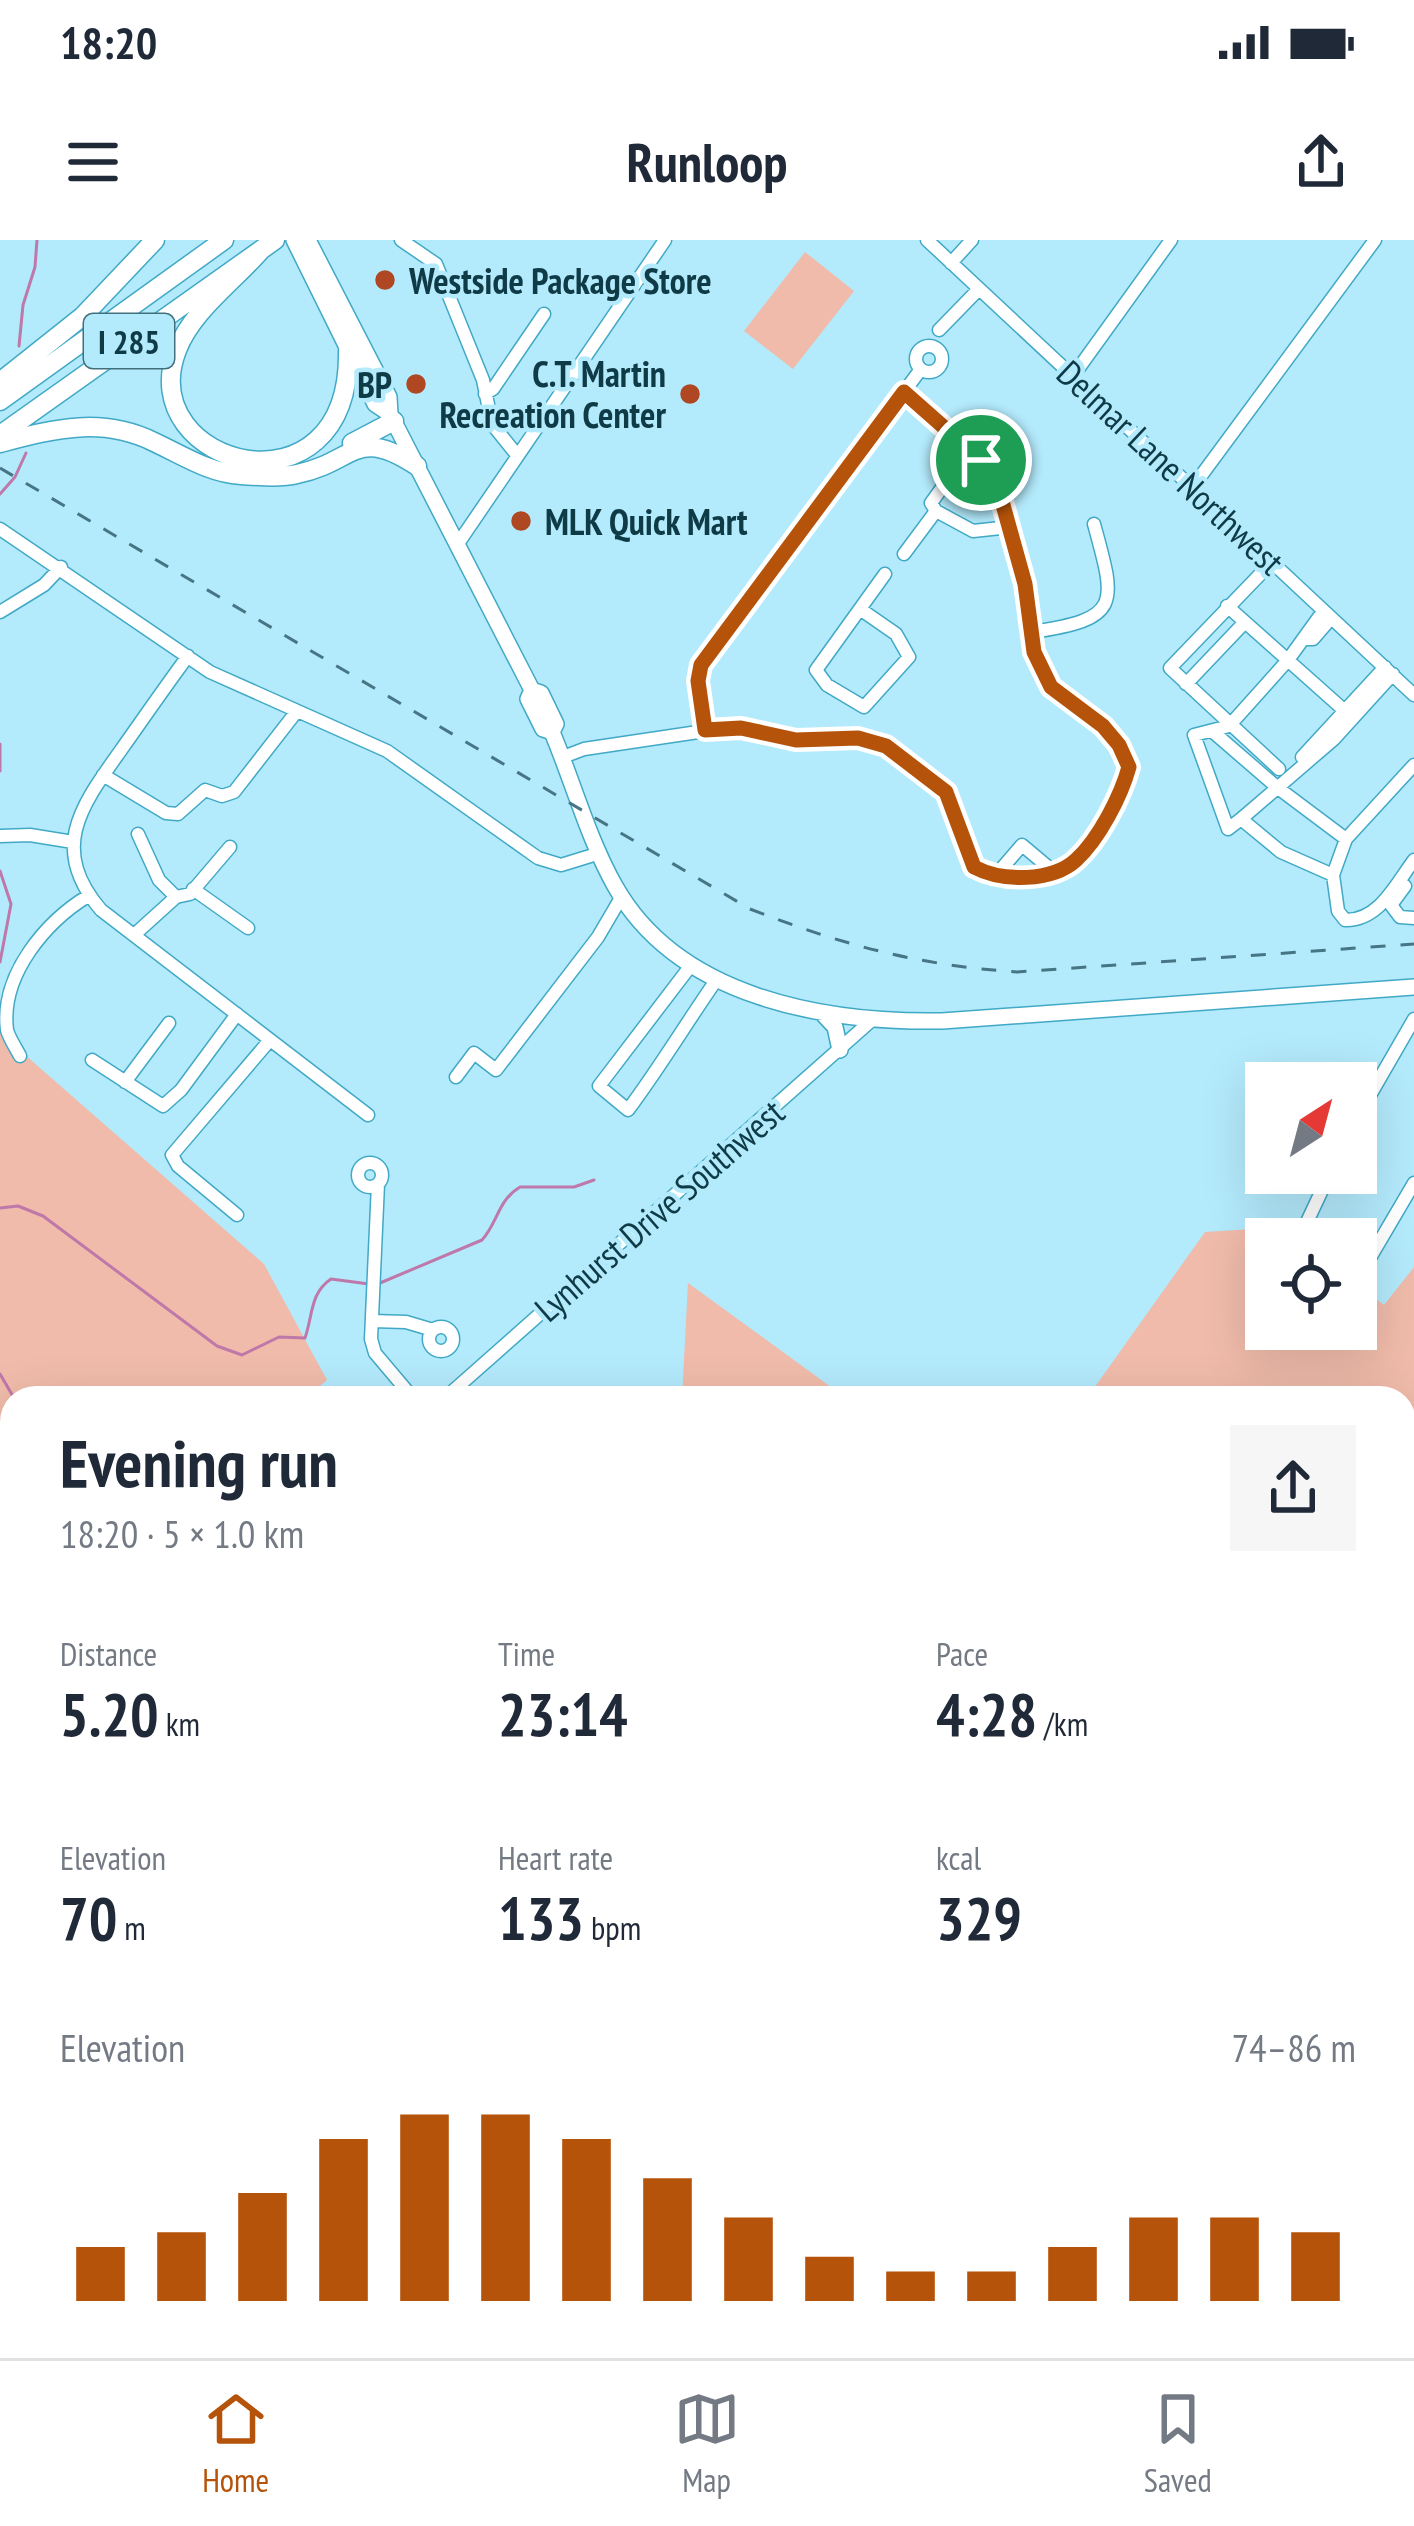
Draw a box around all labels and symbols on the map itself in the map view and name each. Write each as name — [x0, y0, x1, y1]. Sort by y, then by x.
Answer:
place label: Westside Package Store — [408, 257, 712, 304]
marker: Westside Package Store — [372, 267, 398, 293]
road number: I 285 — [84, 314, 174, 368]
place label: C.T. Martin Recreation Center — [439, 350, 666, 438]
street label: Delmar Lane Northwest — [1048, 350, 1295, 584]
place label: BP — [357, 361, 392, 408]
marker: BP — [403, 371, 429, 397]
marker: C.T. Martin Recreation Center — [677, 381, 703, 407]
pin — [930, 409, 1032, 511]
place label: MLK Quick Mart — [545, 498, 748, 545]
marker: MLK Quick Mart — [508, 508, 534, 534]
north arrow — [1245, 1062, 1377, 1194]
street label: Lynhurst Drive Southwest — [524, 1089, 794, 1331]

